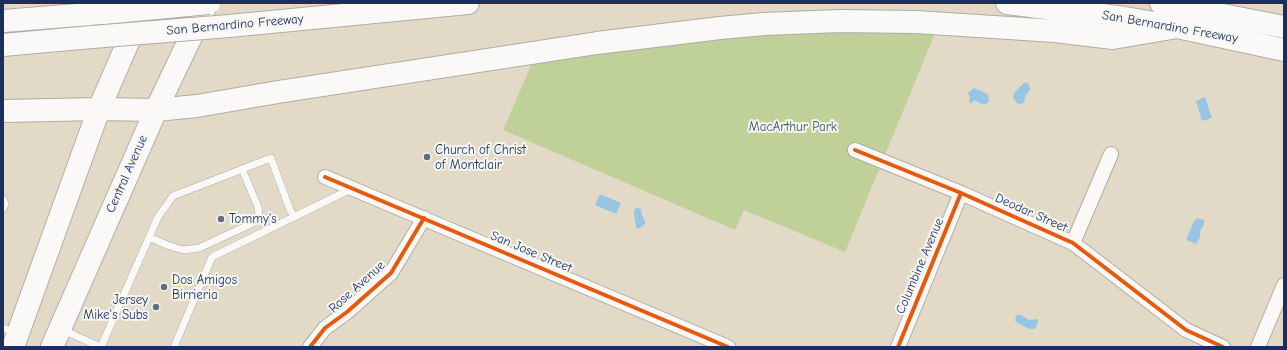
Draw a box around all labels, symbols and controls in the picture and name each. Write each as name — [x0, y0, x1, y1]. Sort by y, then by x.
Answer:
street label: San Bernardino Freeway — [1101, 7, 1239, 47]
street label: San Bernardino Freeway — [166, 11, 304, 39]
park label: MacArthur Park — [749, 119, 837, 135]
street label: Central Avenue — [103, 133, 151, 215]
place label: Church of Christ of Montclair — [435, 142, 526, 173]
marker: Church of Christ of Montclair — [422, 152, 432, 162]
street label: Deodar Street — [993, 190, 1069, 236]
place label: Tommy's — [229, 211, 277, 227]
marker: Tommy's — [216, 214, 226, 224]
street label: Columbine Avenue — [893, 216, 947, 316]
street label: San Jose Street — [488, 228, 574, 276]
street label: Rose Avenue — [326, 258, 388, 316]
place label: Dos Amigos Birrieria — [172, 272, 237, 303]
marker: Dos Amigos Birrieria — [159, 282, 169, 292]
place label: Jersey Mike's Subs — [83, 292, 148, 323]
marker: Jersey Mike's Subs — [151, 302, 161, 312]

